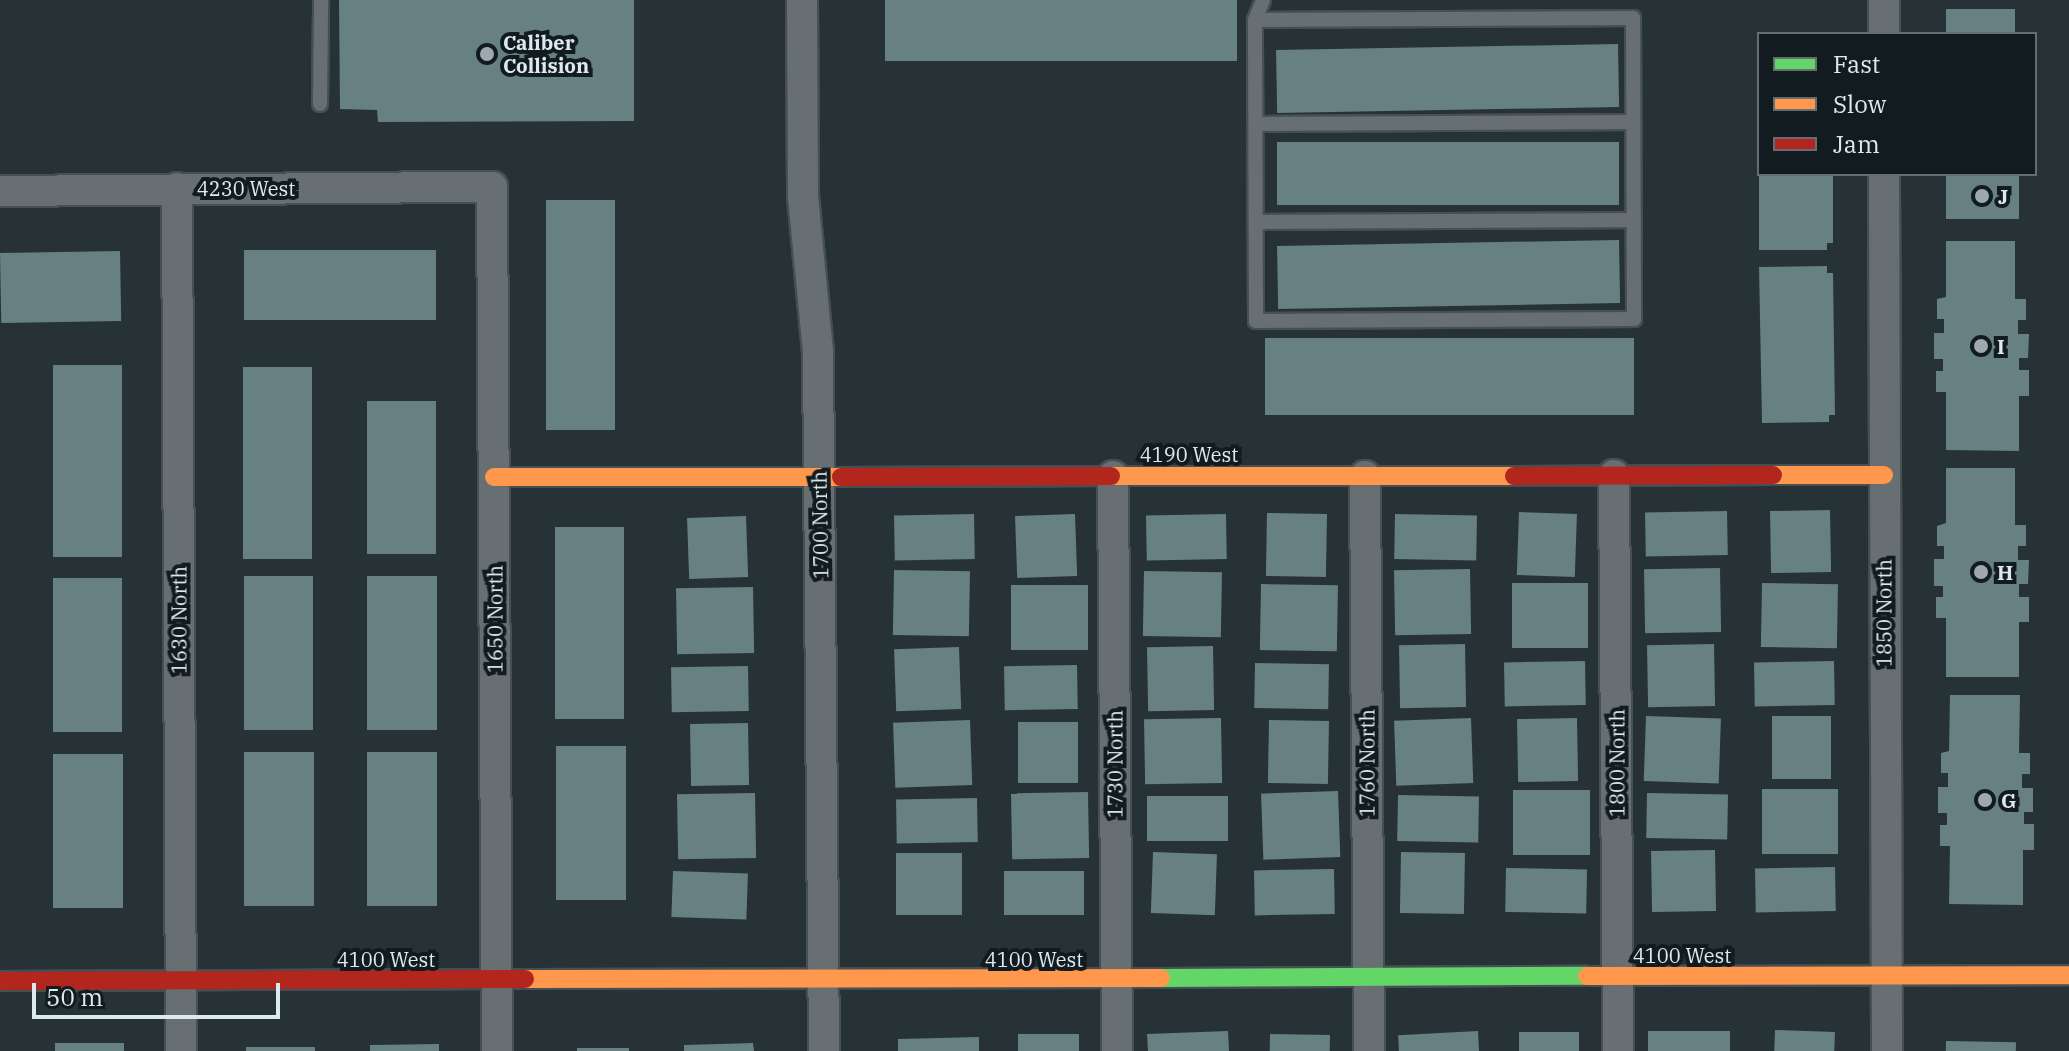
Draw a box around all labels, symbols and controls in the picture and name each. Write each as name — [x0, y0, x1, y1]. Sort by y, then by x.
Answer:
place label: Caliber Collision — [503, 30, 589, 77]
legend — [1757, 32, 2037, 176]
marker: Caliber Collision — [478, 45, 496, 63]
text: Fast — [1833, 48, 1880, 80]
text: Slow — [1833, 88, 1886, 120]
text: Jam — [1833, 128, 1880, 160]
street label: 4230 West — [197, 176, 295, 200]
place label: J — [1998, 184, 2008, 208]
marker: J — [1973, 187, 1991, 205]
place label: I — [1997, 334, 2005, 358]
marker: I — [1972, 337, 1990, 355]
street label: 4190 West — [1140, 442, 1238, 466]
street label: 1700 North — [807, 471, 833, 579]
street label: 1850 North — [1872, 559, 1896, 667]
place label: H — [1997, 560, 2013, 584]
marker: H — [1972, 563, 1990, 581]
street label: 1650 North — [483, 565, 507, 673]
street label: 1630 North — [167, 566, 191, 674]
street label: 1760 North — [1355, 709, 1379, 817]
street label: 1800 North — [1605, 709, 1629, 817]
street label: 1730 North — [1103, 710, 1127, 818]
place label: G — [2001, 788, 2016, 812]
marker: G — [1976, 791, 1994, 809]
street label: 4100 West — [1633, 943, 1731, 967]
street label: 4100 West — [337, 947, 435, 971]
street label: 4100 West — [985, 947, 1083, 971]
scale bar — [36, 967, 284, 1017]
text: 50 m — [46, 981, 103, 1013]

